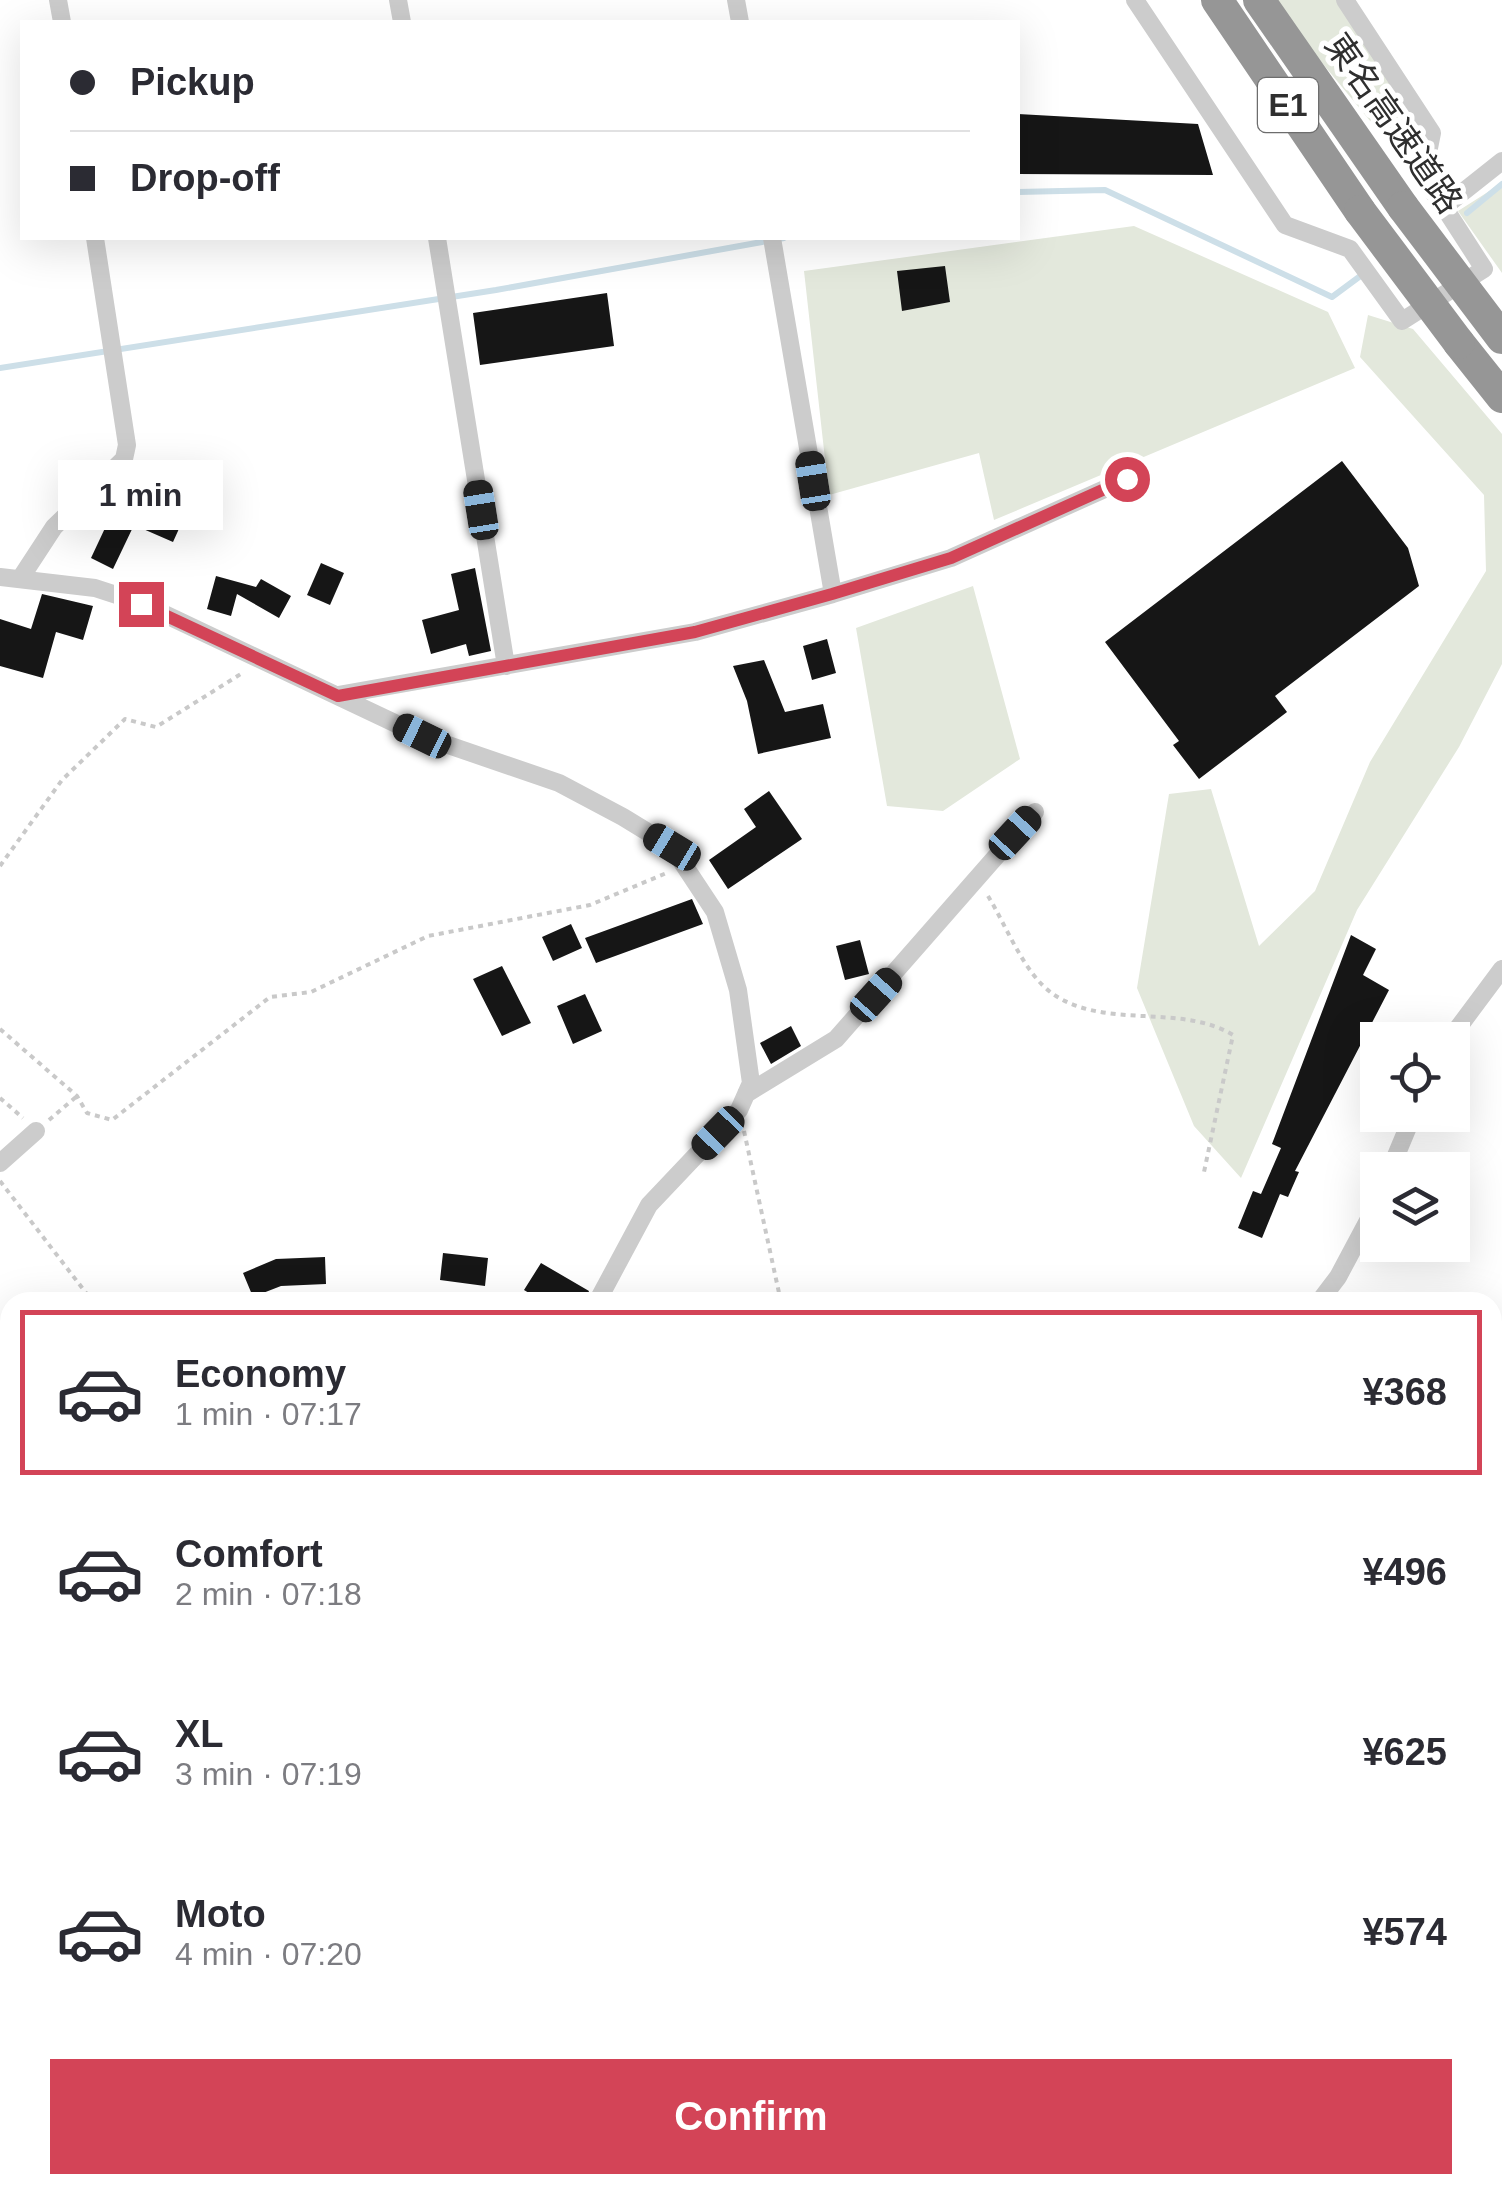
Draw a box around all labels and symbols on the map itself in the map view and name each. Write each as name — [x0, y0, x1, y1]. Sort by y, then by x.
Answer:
street label: 東名高速道路 — [1318, 26, 1470, 220]
road number: E1 — [1258, 78, 1318, 132]
car — [793, 449, 833, 513]
route start — [1105, 457, 1150, 502]
callout: 1 min — [58, 459, 224, 529]
car — [461, 478, 501, 542]
route end — [119, 582, 164, 627]
car — [388, 709, 456, 763]
car — [984, 801, 1046, 865]
car — [639, 819, 705, 875]
car — [845, 963, 907, 1027]
car — [686, 1101, 750, 1165]

